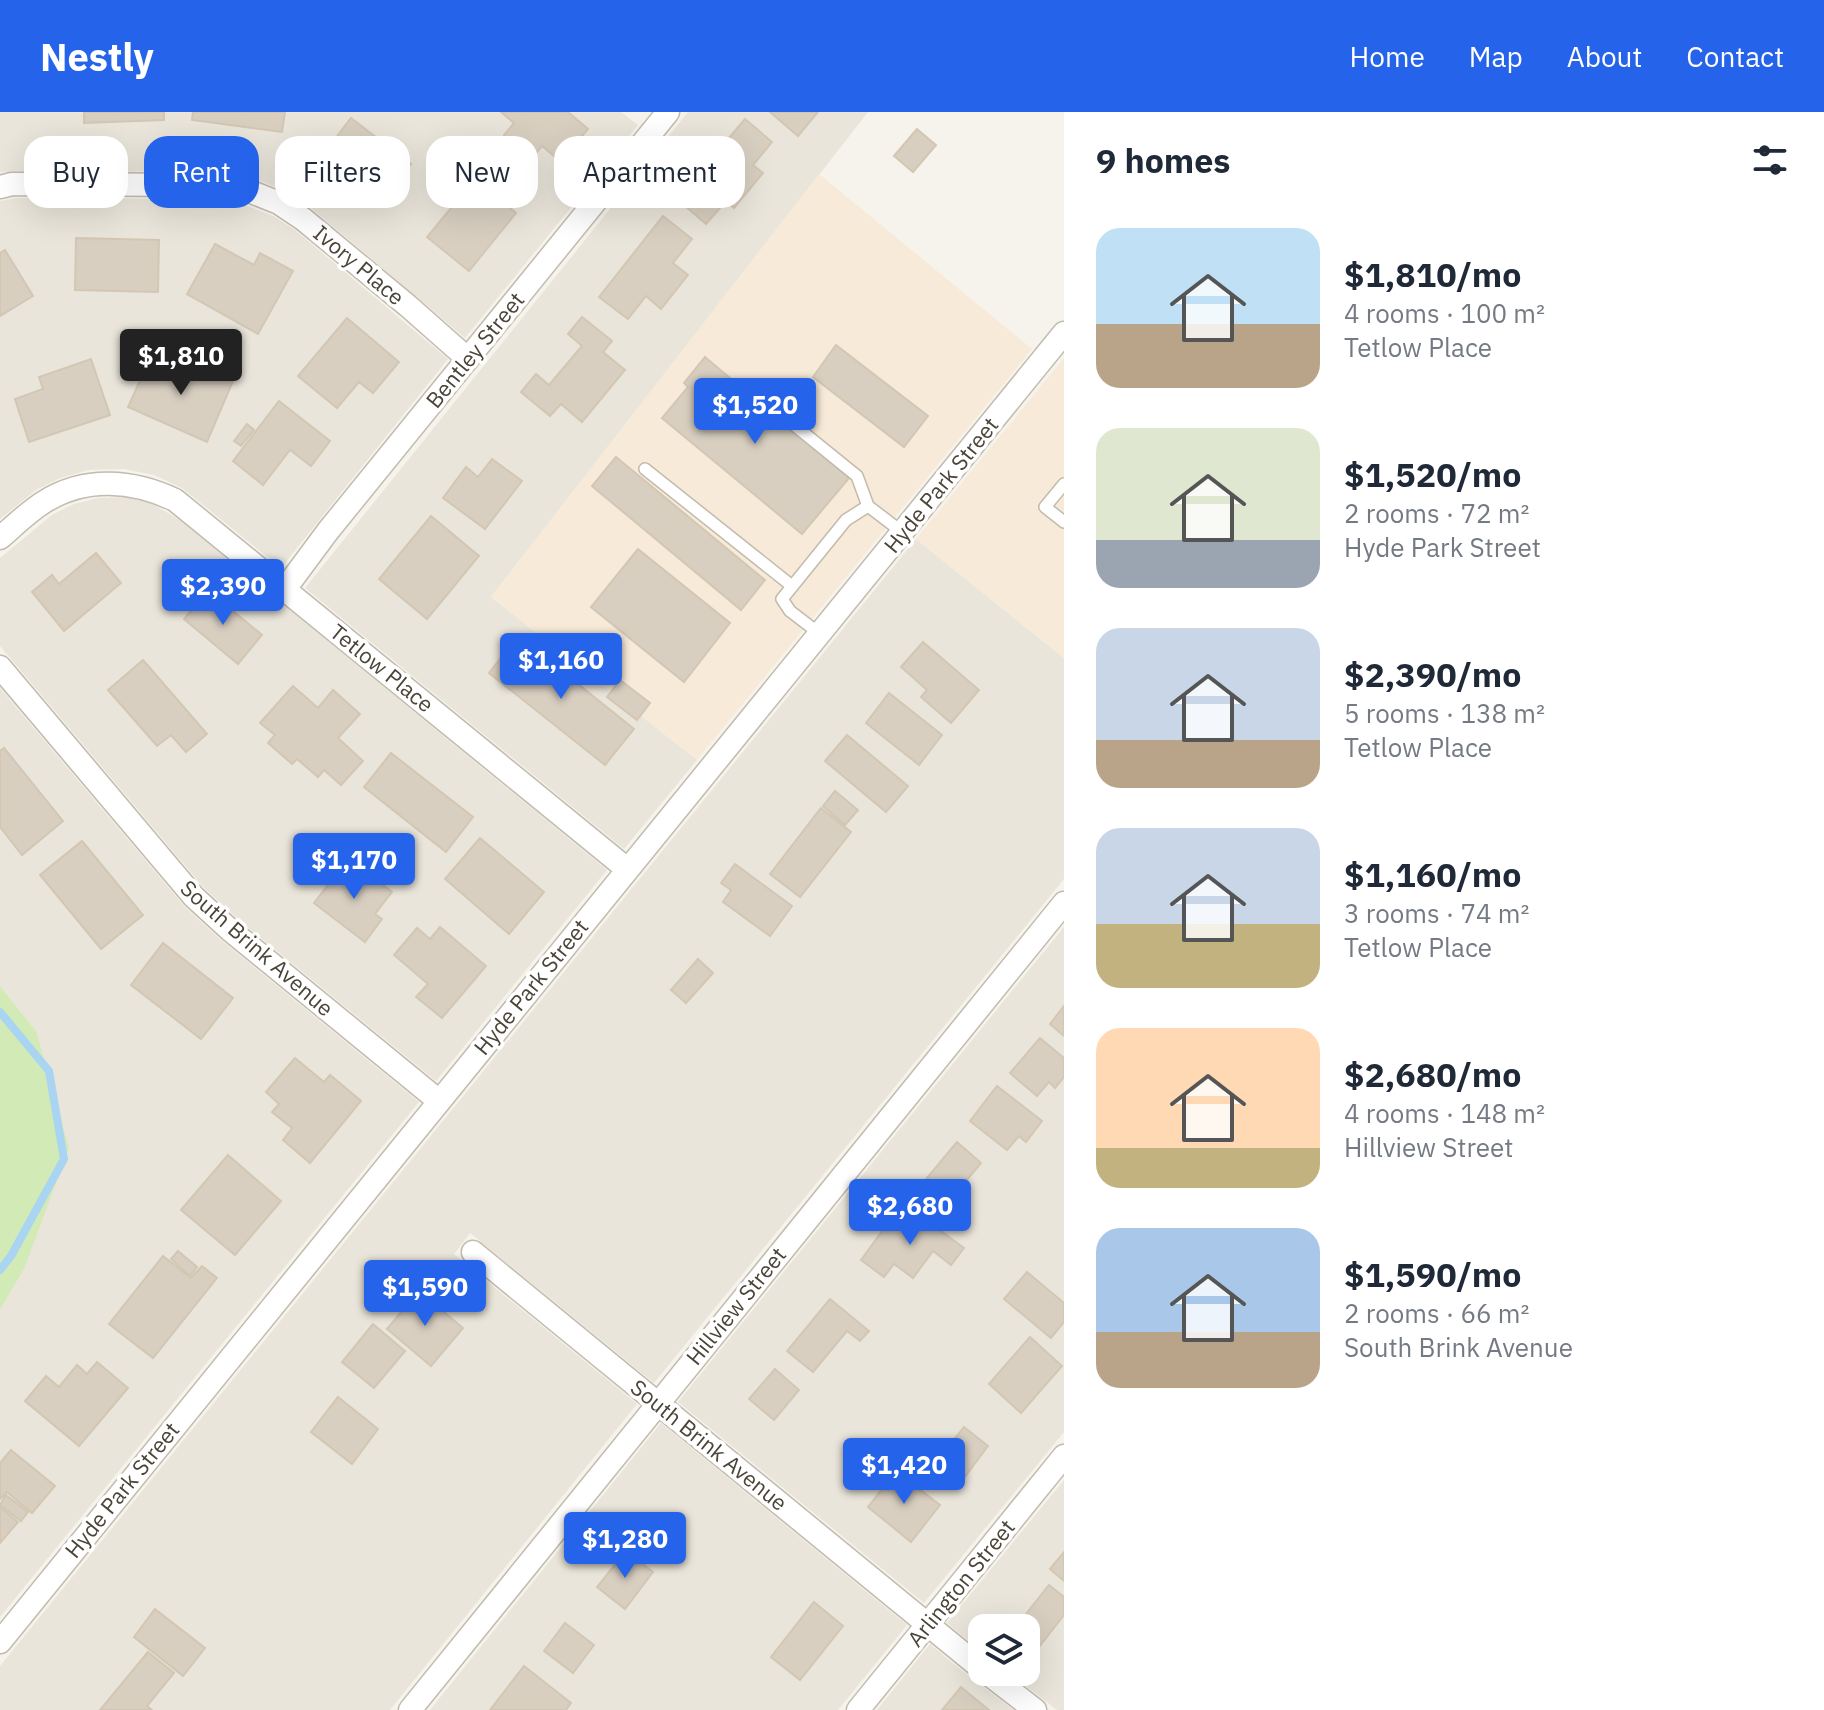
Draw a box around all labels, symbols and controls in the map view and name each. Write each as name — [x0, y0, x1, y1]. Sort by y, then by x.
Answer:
text: Nestly — [40, 32, 154, 81]
text: Home — [1349, 38, 1425, 75]
text: Map — [1469, 38, 1523, 75]
text: About — [1567, 38, 1642, 75]
text: Contact — [1686, 38, 1784, 75]
chip: Buy — [24, 136, 128, 208]
chip: Rent — [144, 136, 259, 208]
chip: Filters — [275, 136, 410, 208]
chip: New — [426, 136, 538, 208]
chip: Apartment — [554, 136, 745, 208]
text: 9 homes — [1096, 138, 1231, 182]
icon: filters — [1748, 138, 1792, 182]
street label: Ivory Place — [308, 218, 411, 311]
text: $1,810/mo — [1344, 252, 1521, 296]
icon: home — [1160, 260, 1256, 356]
street label: Bentley Street — [419, 286, 530, 414]
text: 4 rooms · 100 m² — [1344, 296, 1545, 330]
pin: $1,810 — [116, 329, 246, 397]
text: Tetlow Place — [1344, 330, 1492, 364]
text: $1,810 — [138, 338, 224, 372]
pin: $1,520 — [690, 378, 820, 446]
text: $1,520 — [712, 387, 798, 421]
street label: Hyde Park Street — [877, 411, 1004, 559]
text: $1,520/mo — [1344, 452, 1521, 496]
icon: home — [1160, 460, 1256, 556]
text: 2 rooms · 72 m² — [1344, 496, 1529, 530]
text: Hyde Park Street — [1344, 530, 1541, 564]
pin: $2,390 — [158, 559, 288, 627]
text: $2,390 — [180, 568, 266, 602]
street label: Tetlow Place — [324, 617, 440, 718]
pin: $1,160 — [496, 633, 626, 701]
text: $1,160 — [518, 642, 604, 676]
text: $2,390/mo — [1344, 652, 1521, 696]
icon: home — [1160, 660, 1256, 756]
text: 5 rooms · 138 m² — [1344, 696, 1545, 730]
text: Tetlow Place — [1344, 730, 1492, 764]
pin: $1,170 — [289, 833, 419, 901]
text: $1,170 — [311, 842, 397, 876]
text: $1,160/mo — [1344, 852, 1521, 896]
icon: home — [1160, 860, 1256, 956]
street label: South Brink Avenue — [175, 873, 340, 1022]
text: 3 rooms · 74 m² — [1344, 896, 1529, 930]
street label: Hyde Park Street — [467, 913, 594, 1061]
text: Tetlow Place — [1344, 930, 1492, 964]
text: $2,680/mo — [1344, 1052, 1521, 1096]
icon: home — [1160, 1060, 1256, 1156]
text: 4 rooms · 148 m² — [1344, 1096, 1545, 1130]
text: Hillview Street — [1344, 1130, 1514, 1164]
pin: $2,680 — [845, 1179, 975, 1247]
text: $2,680 — [867, 1188, 953, 1222]
street label: Hillview Street — [679, 1241, 792, 1371]
text: $1,590/mo — [1344, 1252, 1521, 1296]
pin: $1,590 — [360, 1260, 490, 1328]
icon: home — [1160, 1260, 1256, 1356]
text: $1,590 — [382, 1269, 468, 1303]
text: 2 rooms · 66 m² — [1344, 1296, 1529, 1330]
text: South Brink Avenue — [1344, 1330, 1573, 1364]
street label: South Brink Avenue — [625, 1372, 794, 1517]
street label: Hyde Park Street — [58, 1416, 185, 1564]
pin: $1,420 — [839, 1438, 969, 1506]
text: $1,420 — [861, 1447, 947, 1481]
pin: $1,280 — [560, 1512, 690, 1580]
street label: Arlington Street — [900, 1513, 1021, 1652]
text: $1,280 — [582, 1521, 668, 1555]
map controls — [968, 1614, 1040, 1686]
button: layers — [968, 1614, 1040, 1686]

